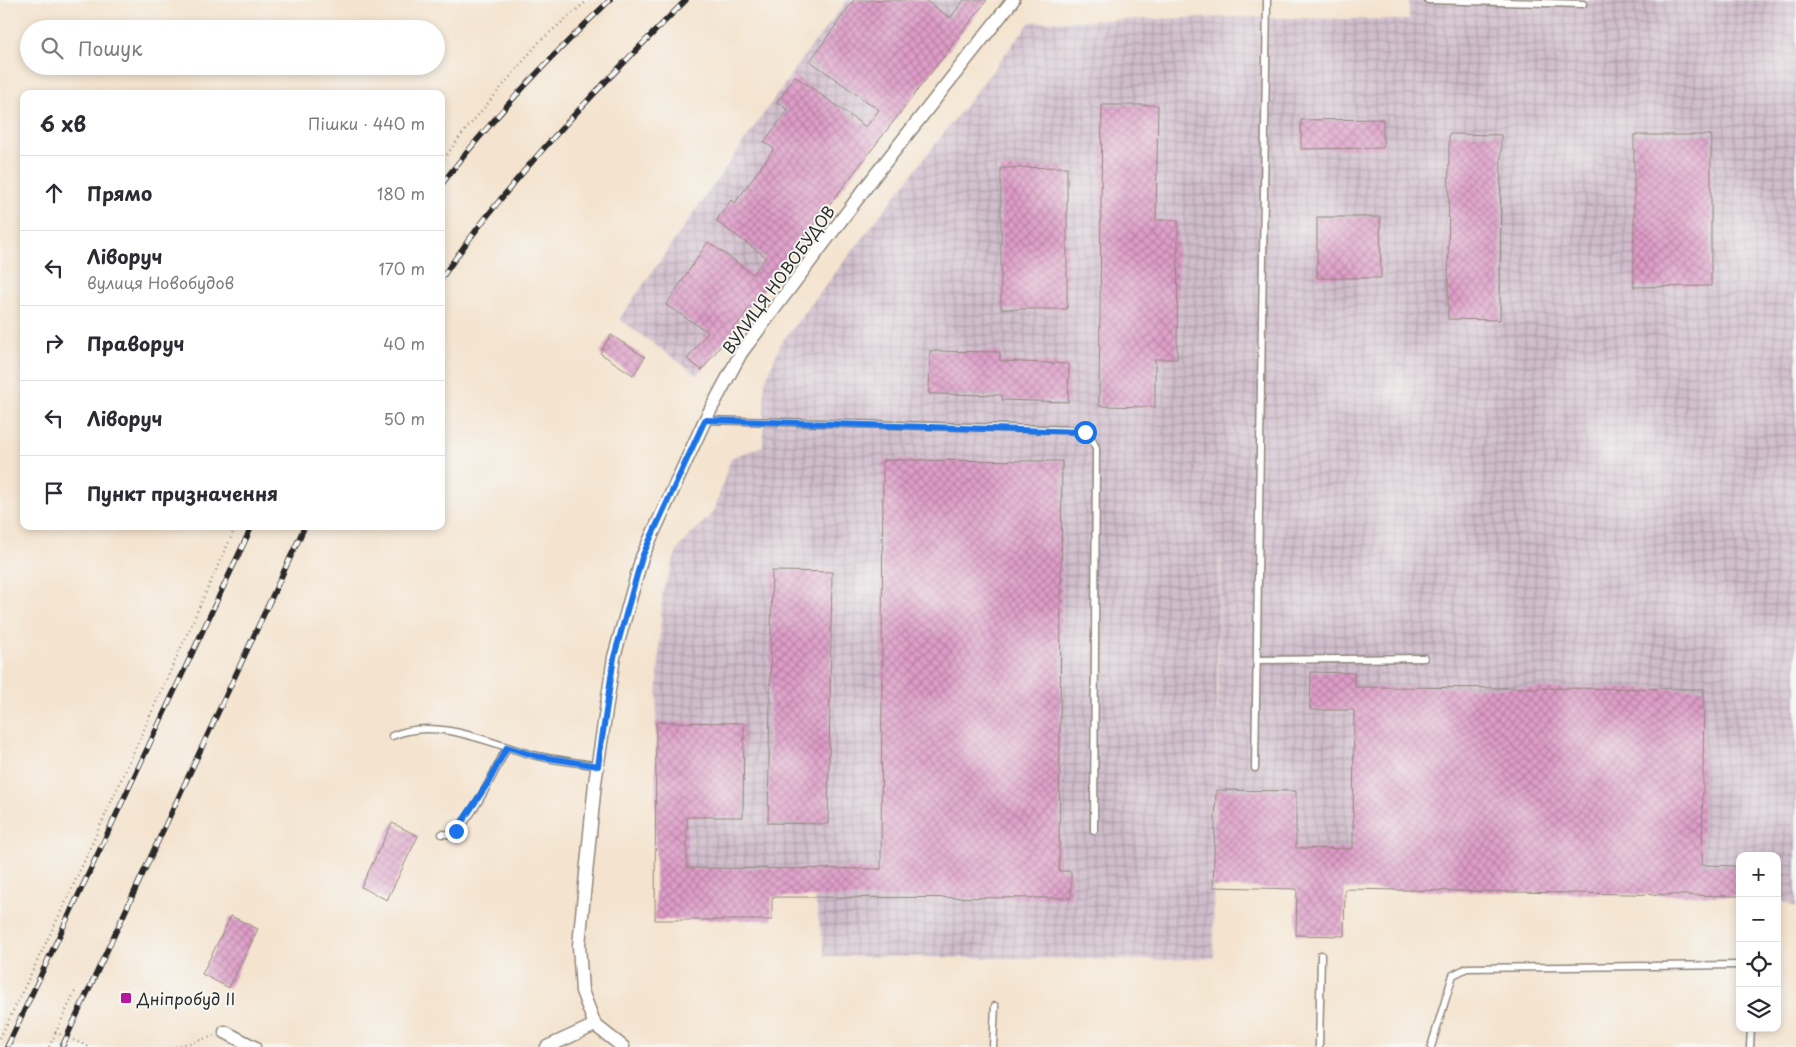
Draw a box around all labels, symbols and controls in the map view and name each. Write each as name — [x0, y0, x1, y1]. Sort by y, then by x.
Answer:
search box — [20, 20, 445, 75]
icon: search — [38, 34, 66, 62]
text: Пошук — [78, 34, 143, 62]
text: 6 хв — [40, 107, 86, 139]
text: Пішки · 440 m — [308, 111, 425, 135]
icon: ahead — [40, 179, 68, 207]
text: Прямо — [87, 179, 152, 207]
text: 180 m — [377, 181, 425, 205]
street label: ВУЛИЦЯ НОВОБУДОВ — [716, 200, 840, 358]
text: Ліворуч — [87, 242, 163, 270]
icon: left — [40, 254, 68, 282]
text: 170 m — [379, 256, 425, 280]
text: вулиця Новобудов — [87, 270, 234, 294]
icon: right — [40, 329, 68, 357]
text: Праворуч — [87, 329, 184, 357]
text: 40 m — [383, 331, 425, 355]
icon: left — [40, 404, 68, 432]
text: Ліворуч — [87, 404, 163, 432]
text: 50 m — [384, 406, 425, 430]
route start — [1074, 421, 1097, 444]
icon: arrive — [40, 479, 68, 507]
text: Пункт призначення — [87, 479, 278, 507]
route end — [445, 820, 468, 843]
map controls — [1736, 852, 1781, 1032]
button: + — [1736, 852, 1781, 897]
button: − — [1736, 897, 1781, 942]
button: locate — [1736, 942, 1781, 987]
place label: Дніпробуд ІІ — [136, 986, 235, 1010]
button: layers — [1736, 987, 1781, 1032]
marker: Дніпробуд ІІ — [119, 991, 133, 1005]

